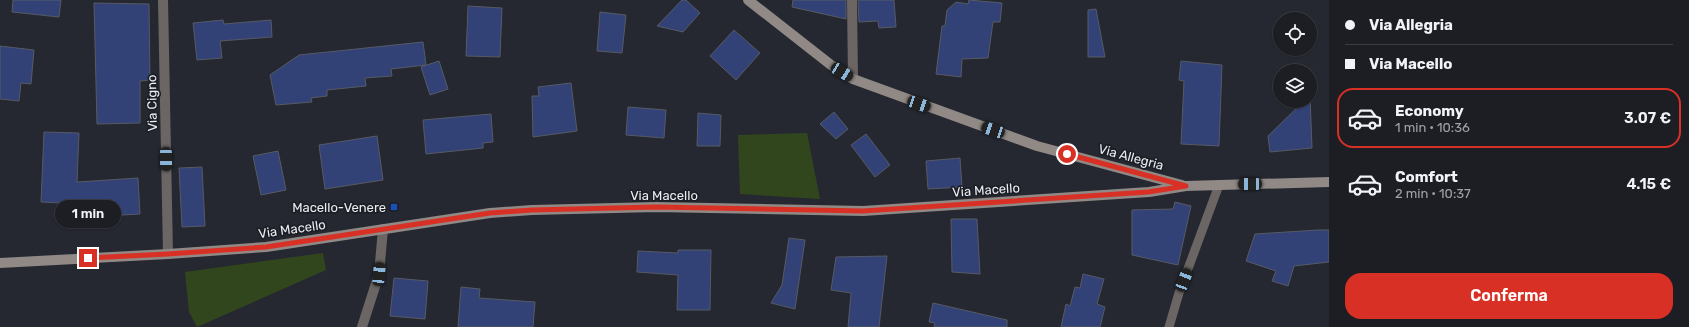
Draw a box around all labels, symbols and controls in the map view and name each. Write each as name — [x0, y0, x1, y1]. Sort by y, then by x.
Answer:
map controls — [1273, 12, 1317, 108]
button: locate — [1273, 12, 1317, 56]
text: Via Allegria — [1369, 16, 1453, 34]
text: Via Macello — [1369, 55, 1452, 73]
car — [829, 61, 855, 83]
button: layers — [1273, 64, 1317, 108]
street label: Via Cigno — [144, 74, 161, 132]
car — [906, 94, 932, 114]
icon: car — [1347, 100, 1383, 136]
text: Economy — [1395, 102, 1464, 120]
text: 3.07 € — [1624, 109, 1671, 127]
car — [980, 120, 1006, 140]
text: 1 min · 10:36 — [1395, 120, 1470, 135]
street label: Via Allegria — [1096, 141, 1165, 174]
route start — [1058, 145, 1076, 163]
car — [160, 147, 172, 171]
icon: car — [1347, 166, 1383, 202]
text: Comfort — [1395, 168, 1458, 186]
text: 4.15 € — [1626, 175, 1671, 193]
car — [1238, 178, 1262, 190]
street label: Via Macello — [952, 180, 1020, 200]
text: 2 min · 10:37 — [1395, 186, 1471, 201]
street label: Via Macello — [630, 188, 698, 203]
callout: 1 min — [55, 200, 121, 228]
place label: Macello-Venere — [292, 200, 386, 215]
marker: Macello-Venere — [389, 202, 399, 212]
text: 1 min — [72, 206, 104, 221]
street label: Via Macello — [257, 217, 327, 241]
route end — [79, 249, 97, 267]
car — [372, 262, 386, 286]
car — [1174, 267, 1194, 293]
button: Conferma — [1345, 273, 1673, 319]

